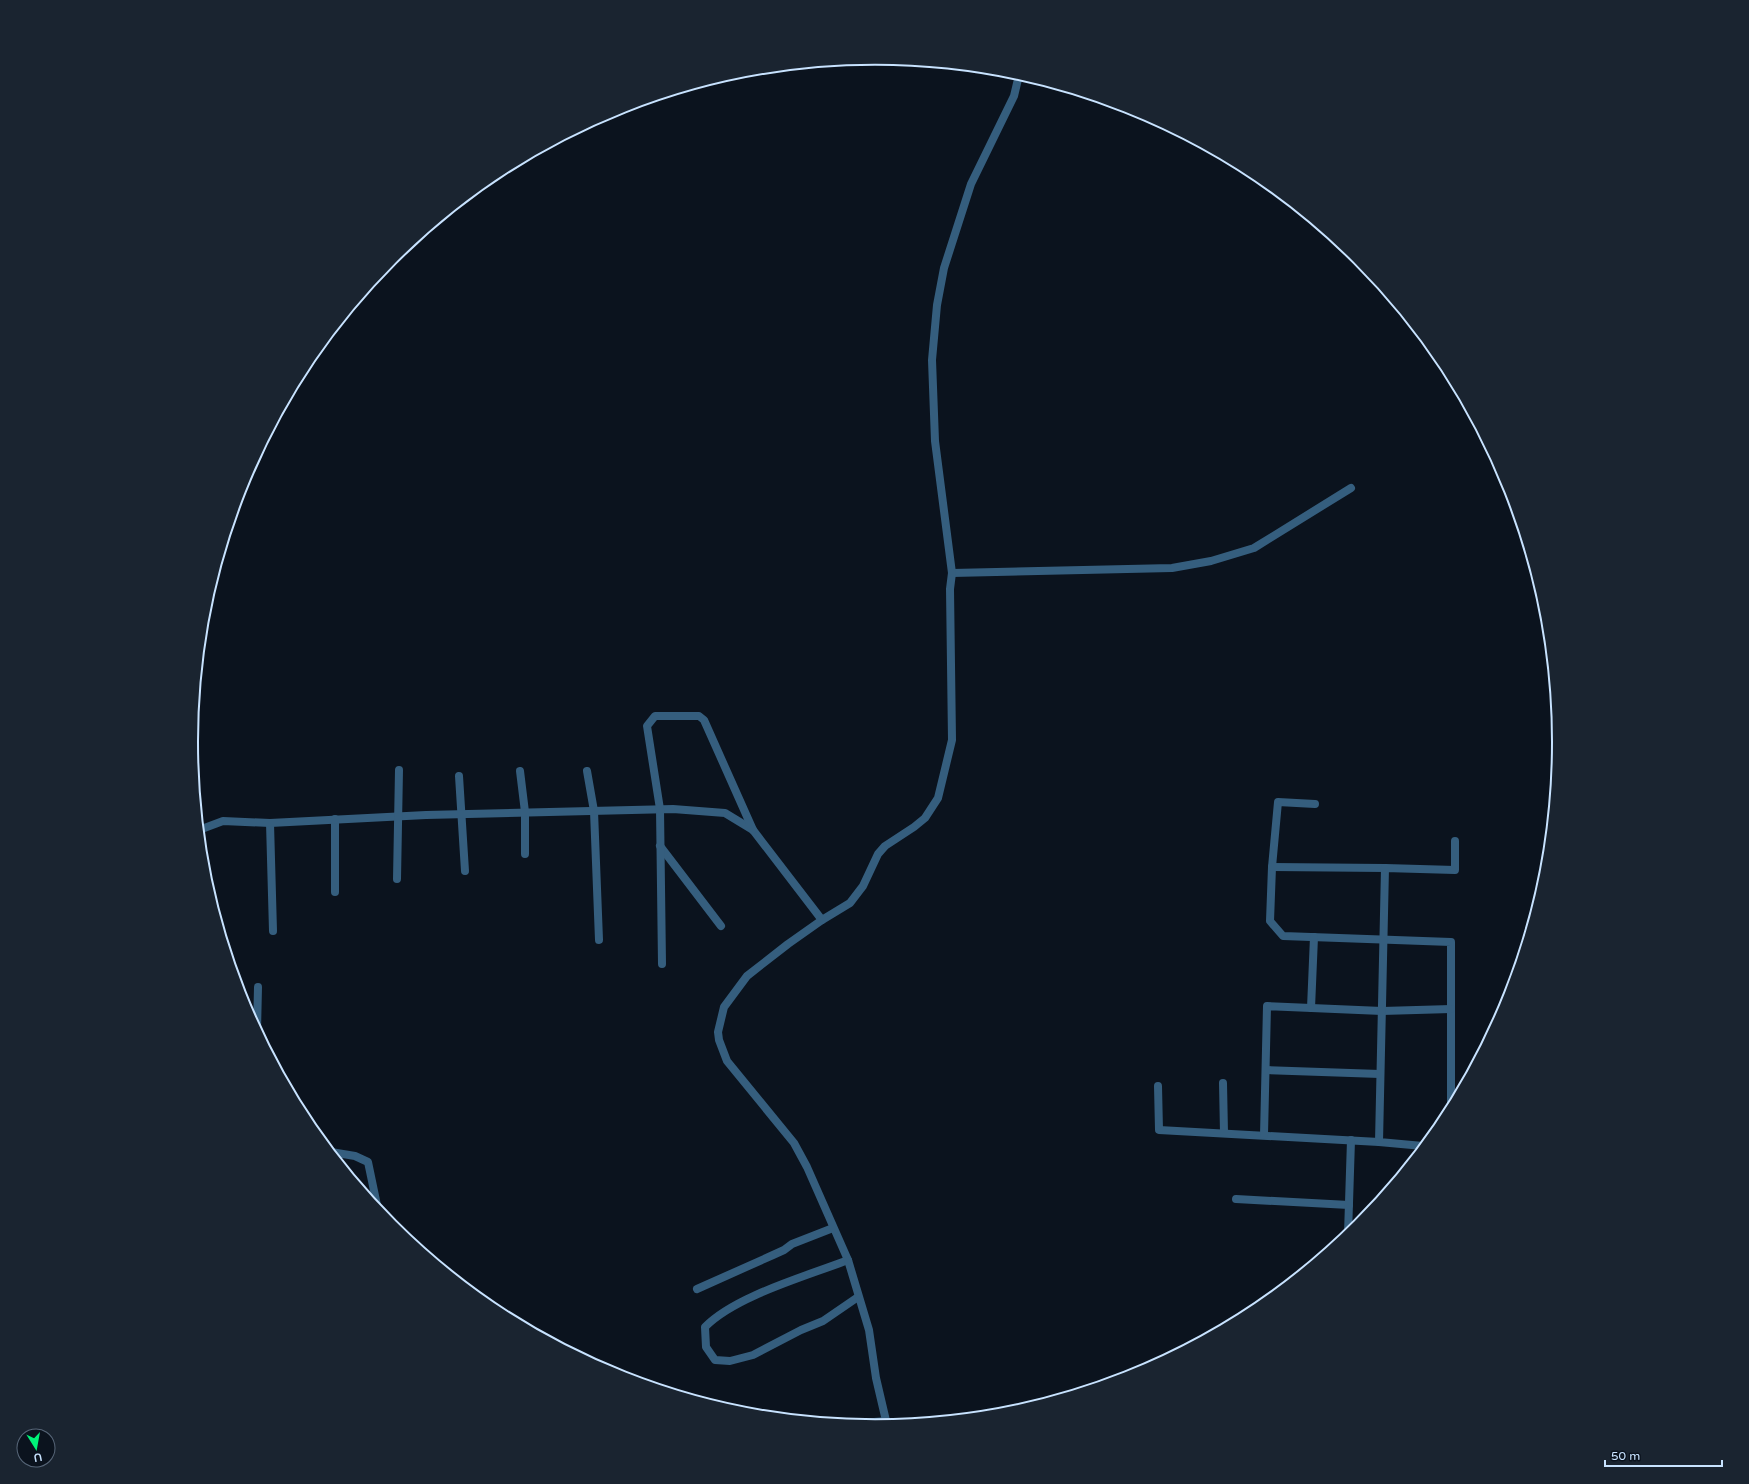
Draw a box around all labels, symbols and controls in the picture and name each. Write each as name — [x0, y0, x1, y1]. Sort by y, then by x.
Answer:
north arrow — [16, 1428, 56, 1468]
scale bar — [1605, 1442, 1722, 1468]
text: 50 m — [1611, 1449, 1640, 1463]
text: U — [32, 1450, 43, 1465]

